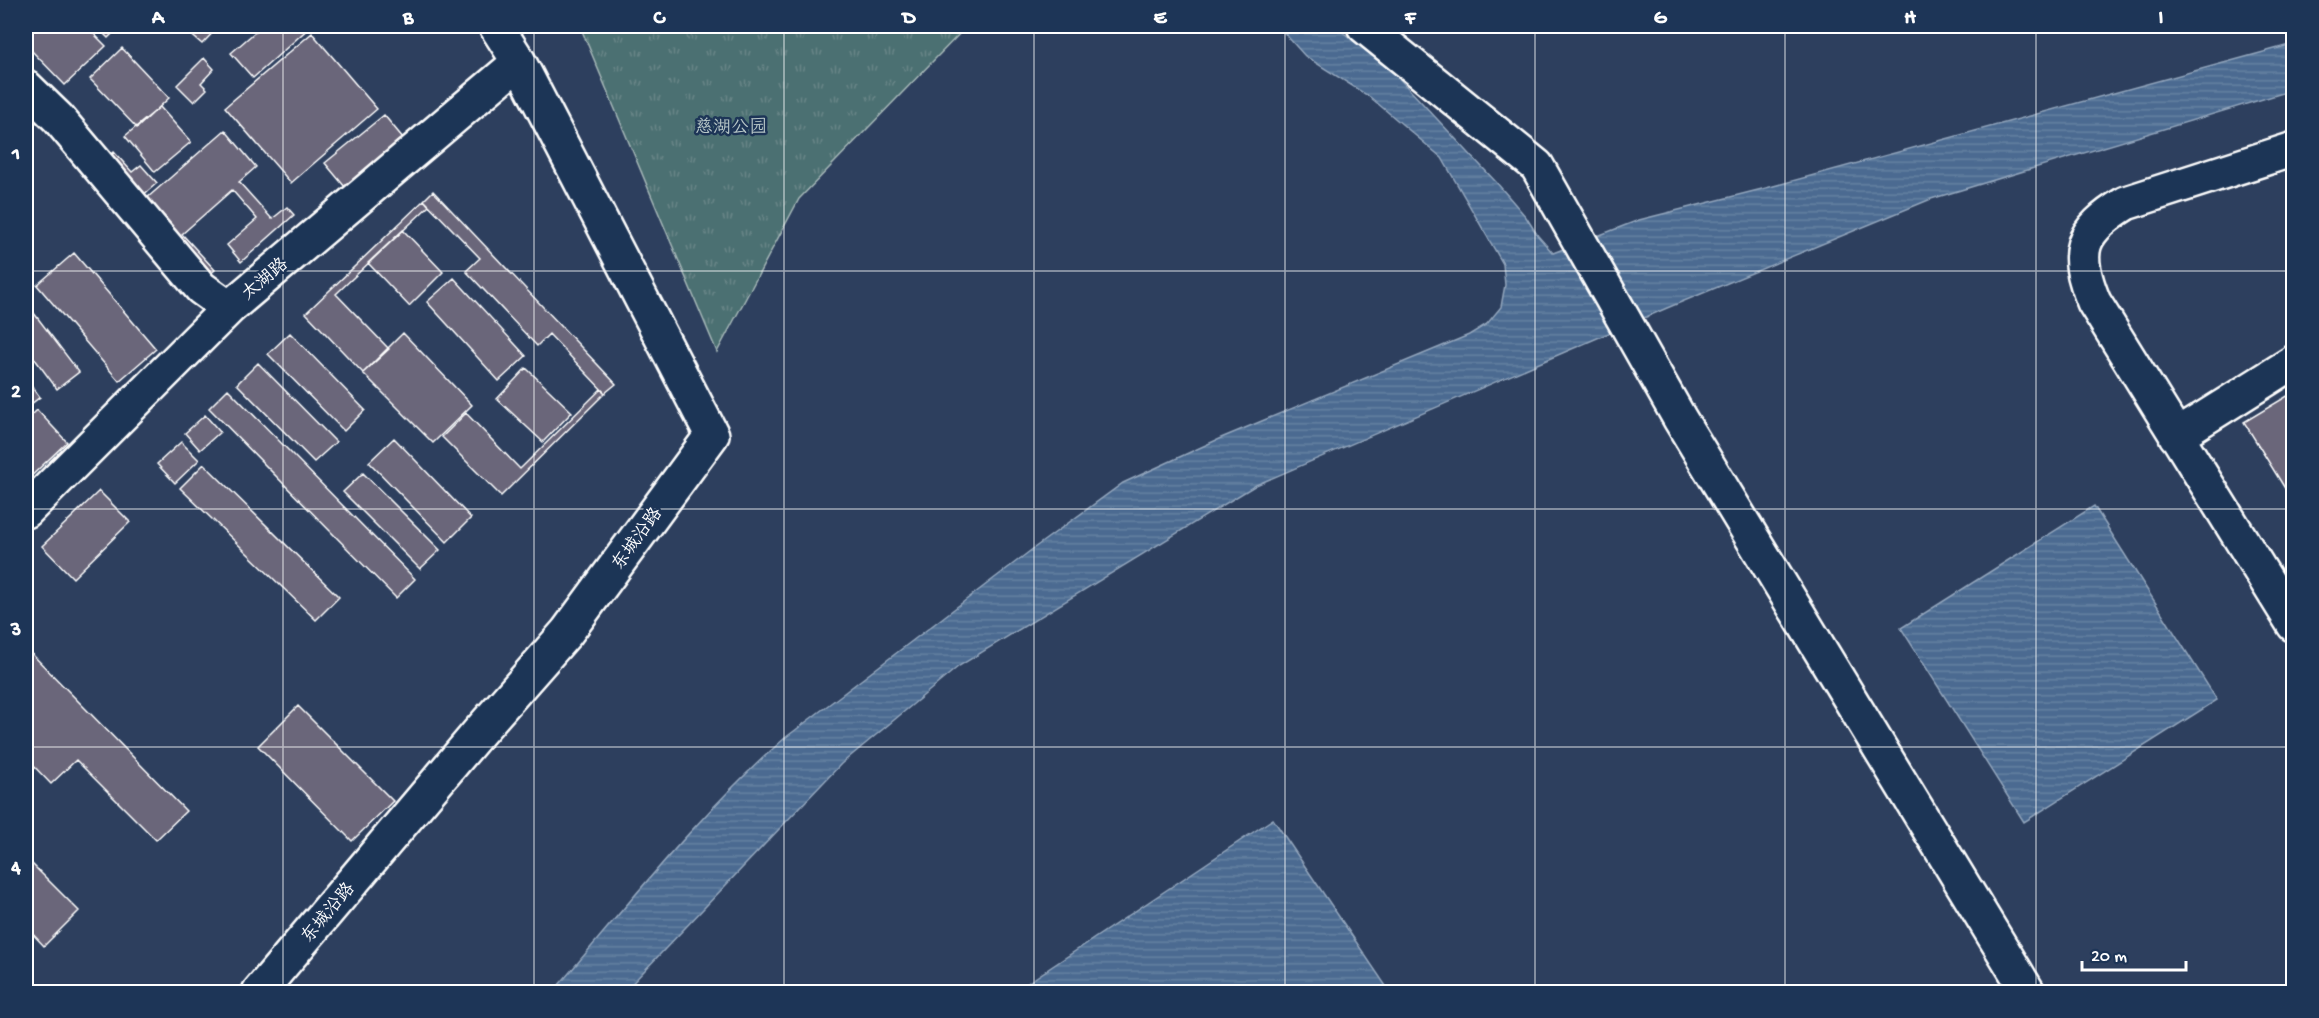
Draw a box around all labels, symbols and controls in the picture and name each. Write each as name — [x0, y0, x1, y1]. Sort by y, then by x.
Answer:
text: A — [151, 8, 166, 31]
text: B — [402, 8, 414, 31]
text: C — [653, 8, 667, 31]
text: D — [900, 8, 916, 31]
text: E — [1154, 8, 1168, 31]
text: F — [1404, 8, 1417, 31]
text: G — [1654, 8, 1668, 31]
text: H — [1904, 8, 1916, 31]
text: I — [2159, 8, 2164, 31]
park label: 慈湖公园 — [695, 117, 767, 139]
text: 1 — [11, 144, 20, 167]
street label: 太湖路 — [238, 254, 293, 305]
text: 2 — [11, 382, 21, 405]
street label: 东城沿路 — [608, 504, 668, 575]
text: 3 — [10, 620, 21, 643]
text: 4 — [10, 858, 21, 881]
street label: 东城沿路 — [297, 879, 360, 948]
scale bar — [2082, 934, 2186, 972]
text: 20 m — [2091, 947, 2127, 968]

